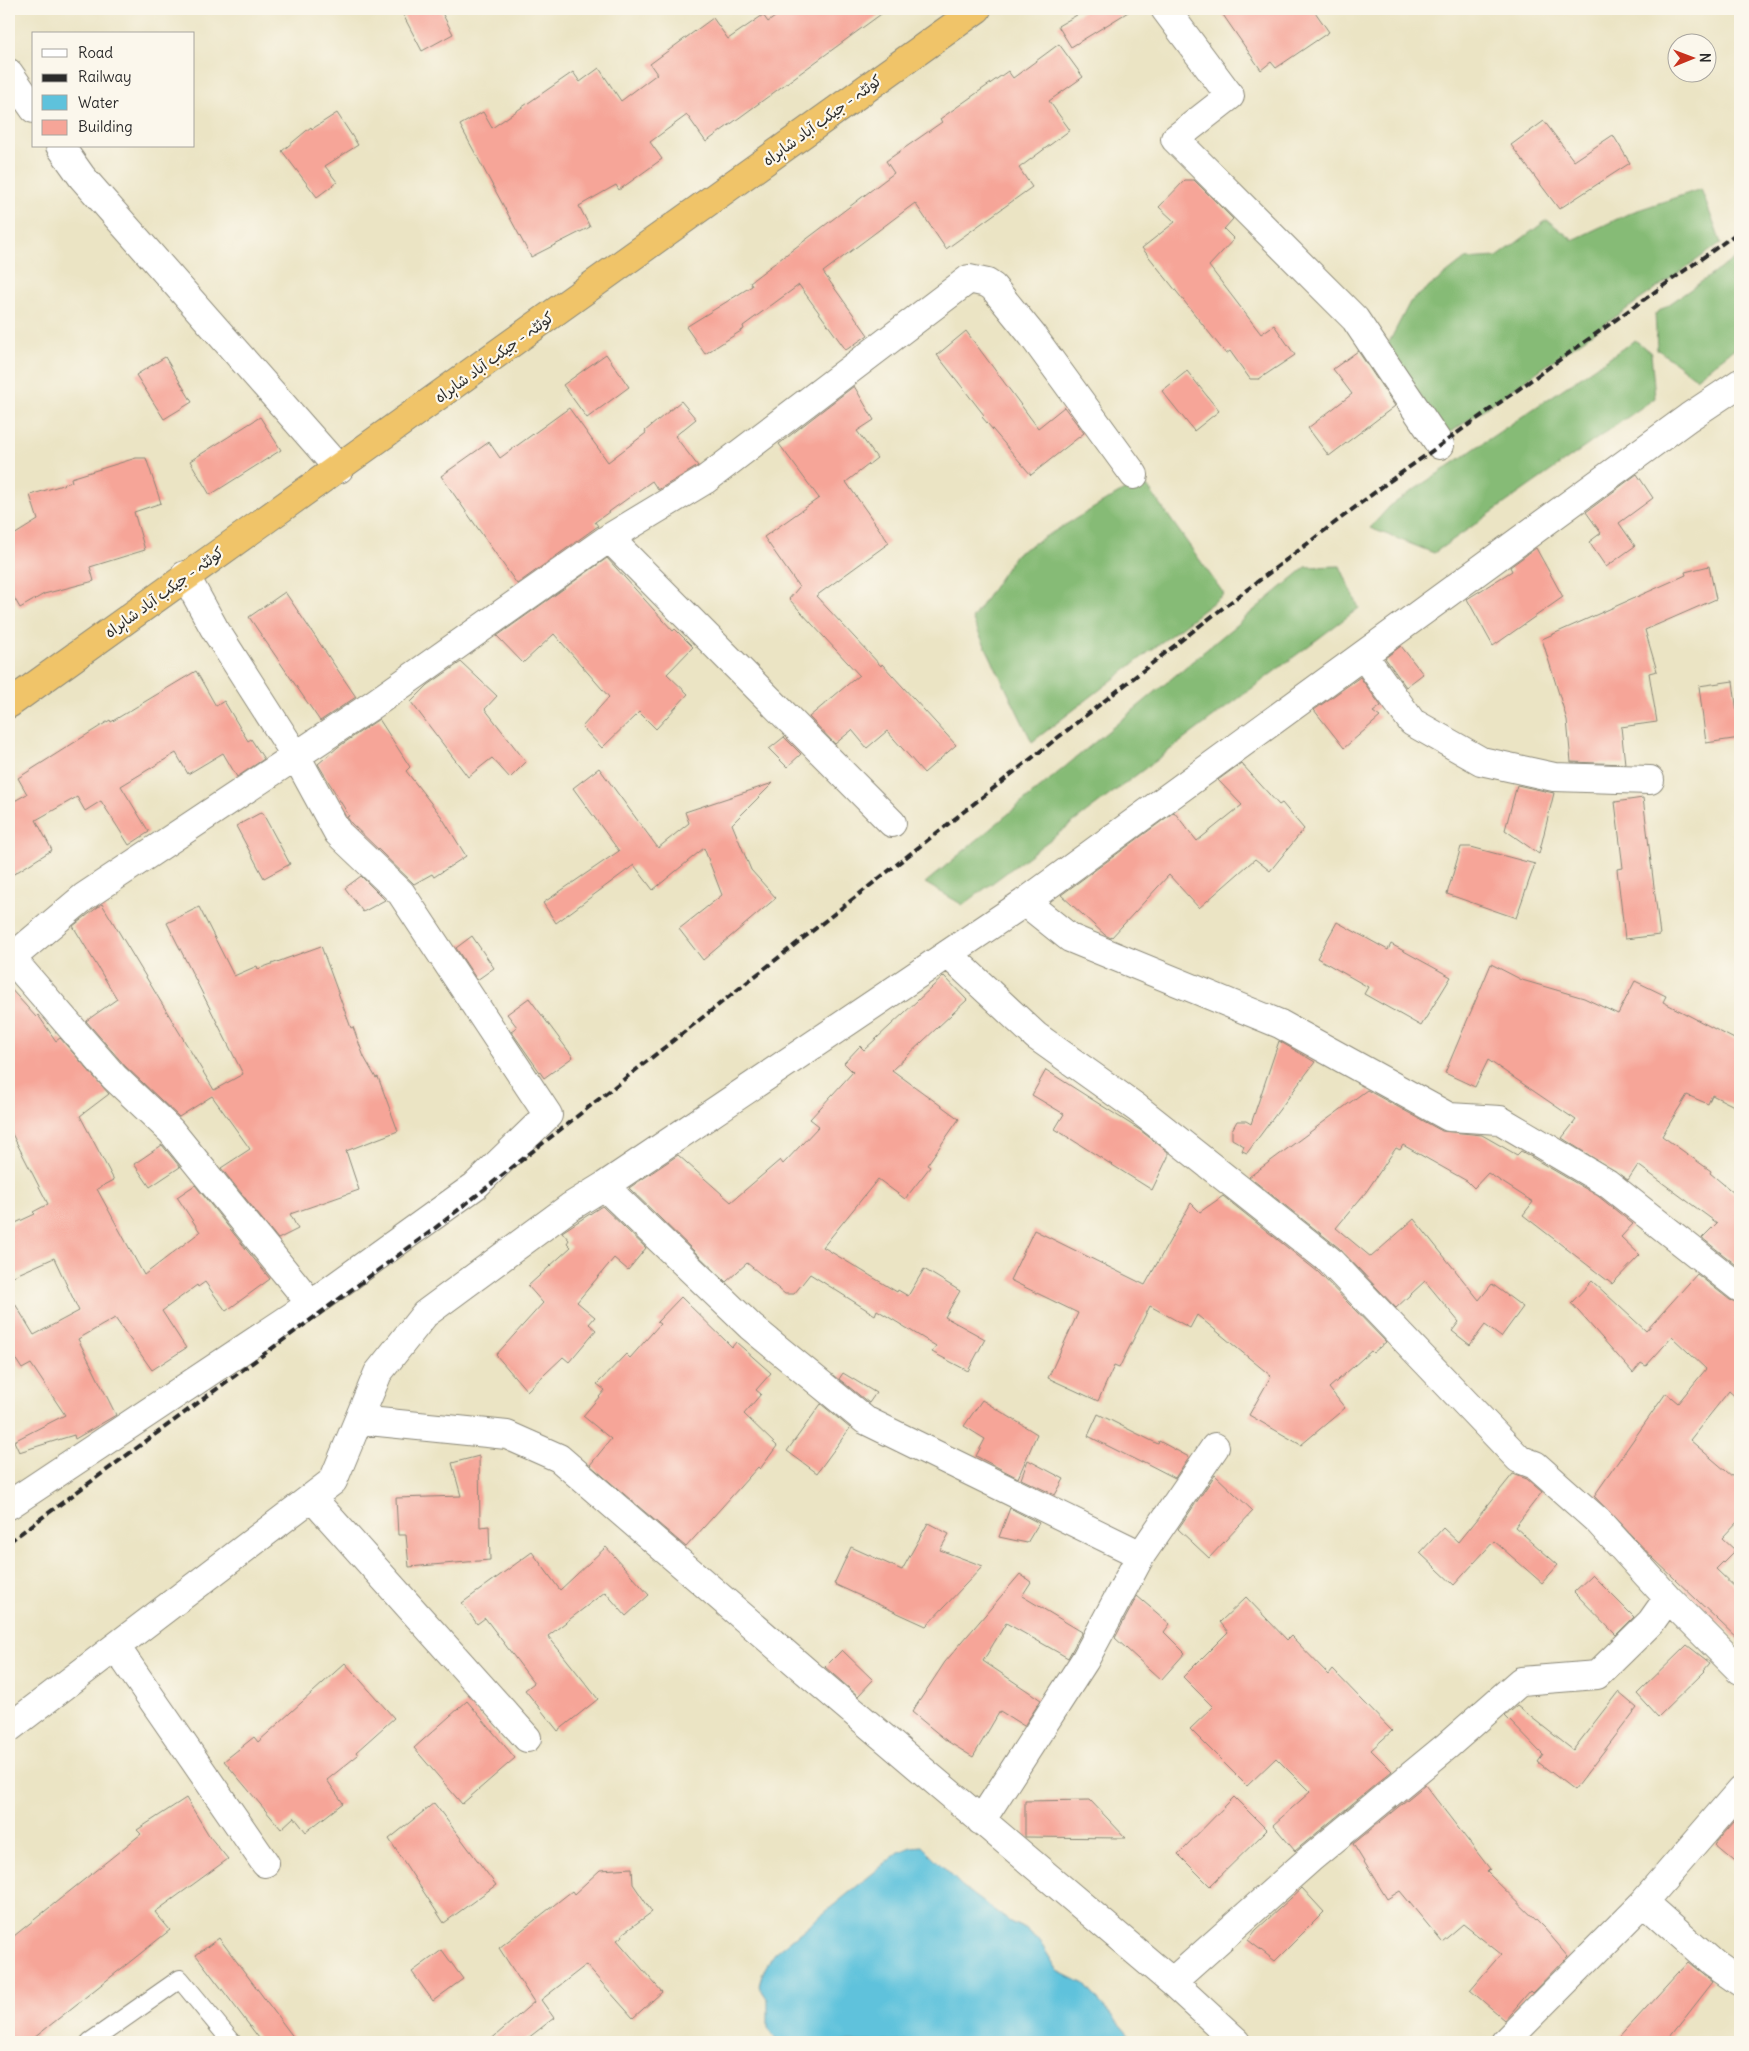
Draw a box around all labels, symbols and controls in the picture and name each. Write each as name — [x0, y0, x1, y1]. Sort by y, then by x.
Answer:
legend — [32, 32, 195, 148]
north arrow — [1666, 32, 1716, 82]
text: Road — [78, 43, 113, 62]
text: N — [1696, 53, 1714, 63]
text: Railway — [78, 67, 132, 86]
street label: کوئٹہ - جیکب آباد شاہراہ — [759, 70, 887, 171]
text: Water — [78, 93, 119, 112]
text: Building — [78, 117, 133, 136]
street label: کوئٹہ - جیکب آباد شاہراہ — [431, 307, 559, 408]
street label: کوئٹہ - جیکب آباد شاہراہ — [101, 542, 229, 643]

